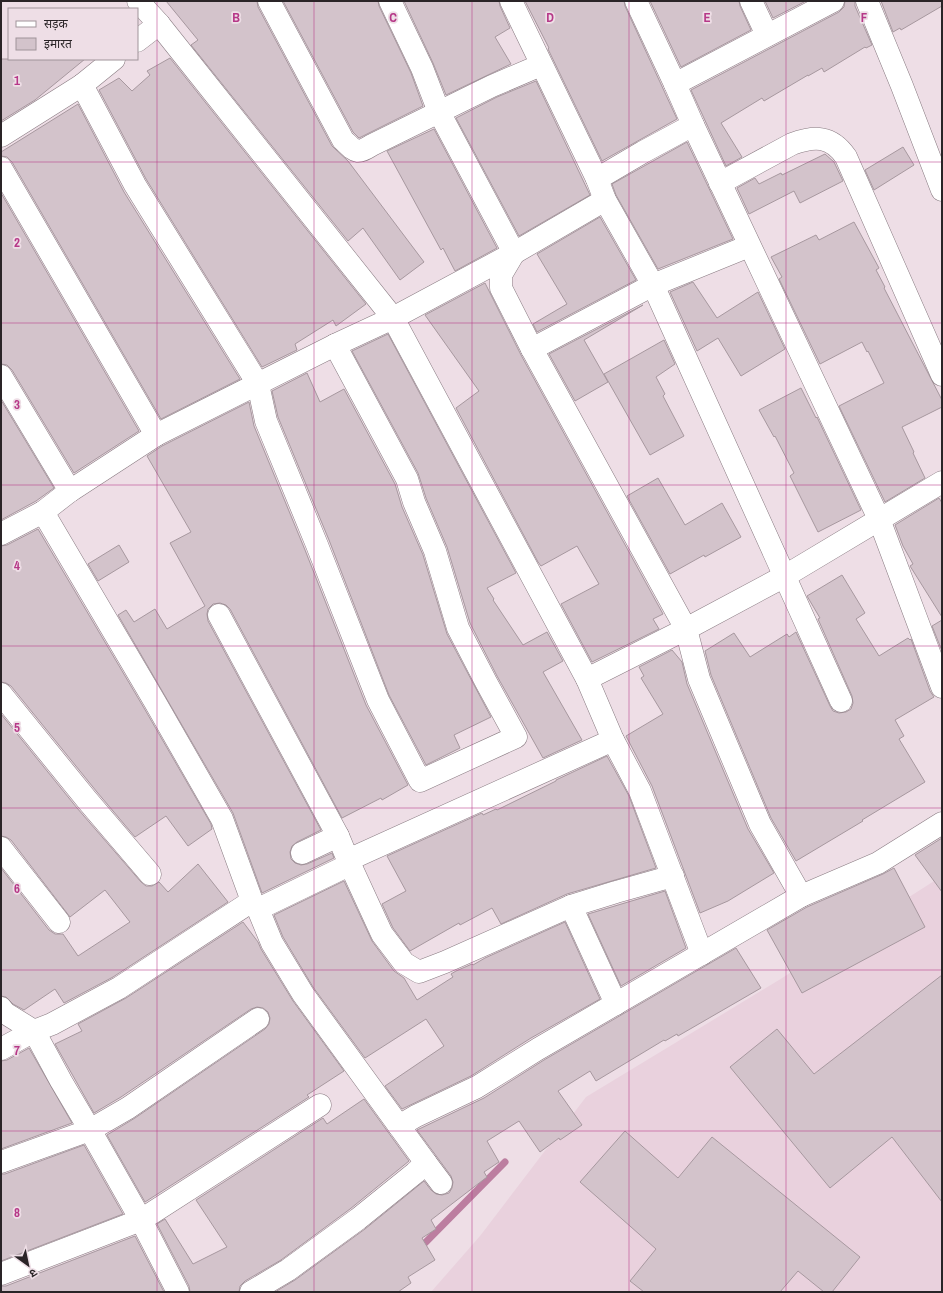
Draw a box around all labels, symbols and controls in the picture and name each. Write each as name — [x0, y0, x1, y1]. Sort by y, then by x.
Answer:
legend — [8, 8, 138, 60]
text: B — [232, 9, 240, 26]
text: C — [389, 9, 397, 26]
text: D — [546, 9, 554, 26]
text: E — [703, 9, 711, 26]
text: F — [861, 9, 868, 26]
text: सड़क — [44, 16, 69, 32]
text: इमारत — [44, 36, 73, 52]
text: 1 — [14, 72, 20, 89]
text: 2 — [14, 234, 20, 251]
text: 3 — [14, 396, 20, 413]
text: 4 — [14, 557, 20, 574]
text: 5 — [14, 719, 20, 736]
text: 6 — [14, 880, 20, 897]
text: 7 — [14, 1042, 20, 1059]
text: 8 — [14, 1204, 20, 1221]
north arrow — [8, 1245, 48, 1285]
text: उ — [26, 1266, 40, 1281]

